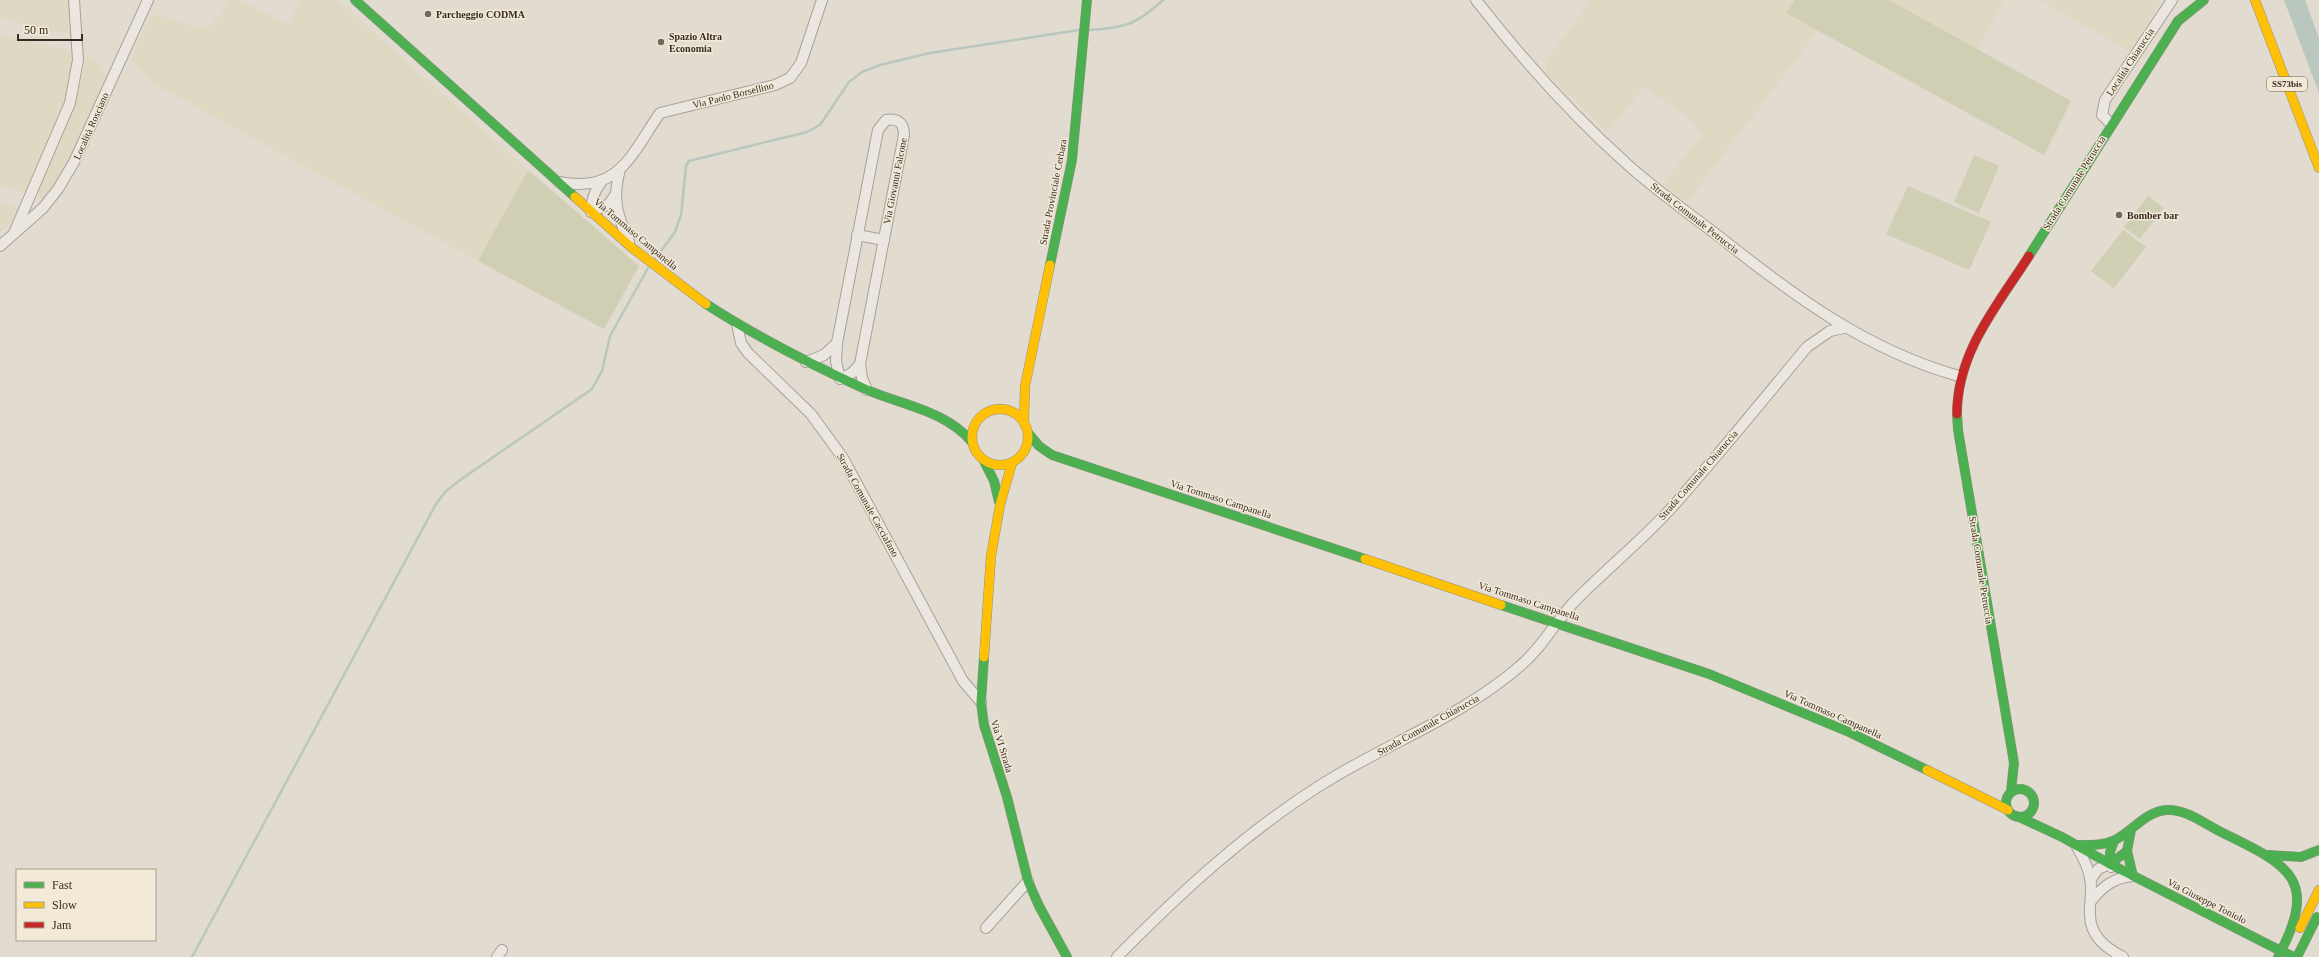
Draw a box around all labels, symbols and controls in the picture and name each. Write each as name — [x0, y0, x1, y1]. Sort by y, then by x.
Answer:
marker: Parcheggio CODMA — [423, 9, 433, 19]
place label: Parcheggio CODMA — [436, 9, 526, 20]
scale bar — [18, 16, 82, 42]
text: 50 m — [24, 23, 49, 37]
street label: Località Chiaruccia — [2104, 26, 2156, 98]
place label: Spazio Altra Economia — [669, 31, 722, 54]
marker: Spazio Altra Economia — [656, 37, 666, 47]
road number: SS73bis — [2267, 77, 2307, 91]
street label: Via Paolo Borsellino — [691, 80, 775, 110]
street label: Località Rosciano — [71, 91, 111, 161]
street label: Strada Comunale Petruccia — [2040, 133, 2108, 232]
street label: Via Giovanni Falcone — [881, 136, 909, 225]
street label: Strada Provinciale Cerbara — [1037, 138, 1069, 246]
street label: Strada Comunale Petruccia — [1649, 180, 1742, 256]
street label: Via Tommaso Campanella — [592, 196, 680, 273]
marker: Bomber bar — [2114, 210, 2124, 220]
place label: Bomber bar — [2127, 210, 2179, 221]
street label: Strada Comunale Chiaruccia — [1656, 428, 1740, 522]
street label: Strada Comunale Cacciafano — [835, 451, 901, 559]
street label: Via Tommaso Campanella — [1169, 477, 1274, 521]
street label: Strada Comunale Petruccia — [1967, 515, 1995, 625]
street label: Via Tommaso Campanella — [1477, 579, 1582, 623]
street label: Via Tommaso Campanella — [1782, 687, 1884, 741]
street label: Strada Comunale Chiaruccia — [1375, 692, 1481, 758]
street label: Via VI Strada — [989, 718, 1015, 774]
legend — [16, 869, 156, 941]
street label: Via Giuseppe Toniolo — [2166, 876, 2248, 926]
text: Fast — [52, 878, 73, 892]
text: Slow — [52, 898, 77, 912]
text: Jam — [52, 918, 72, 932]

